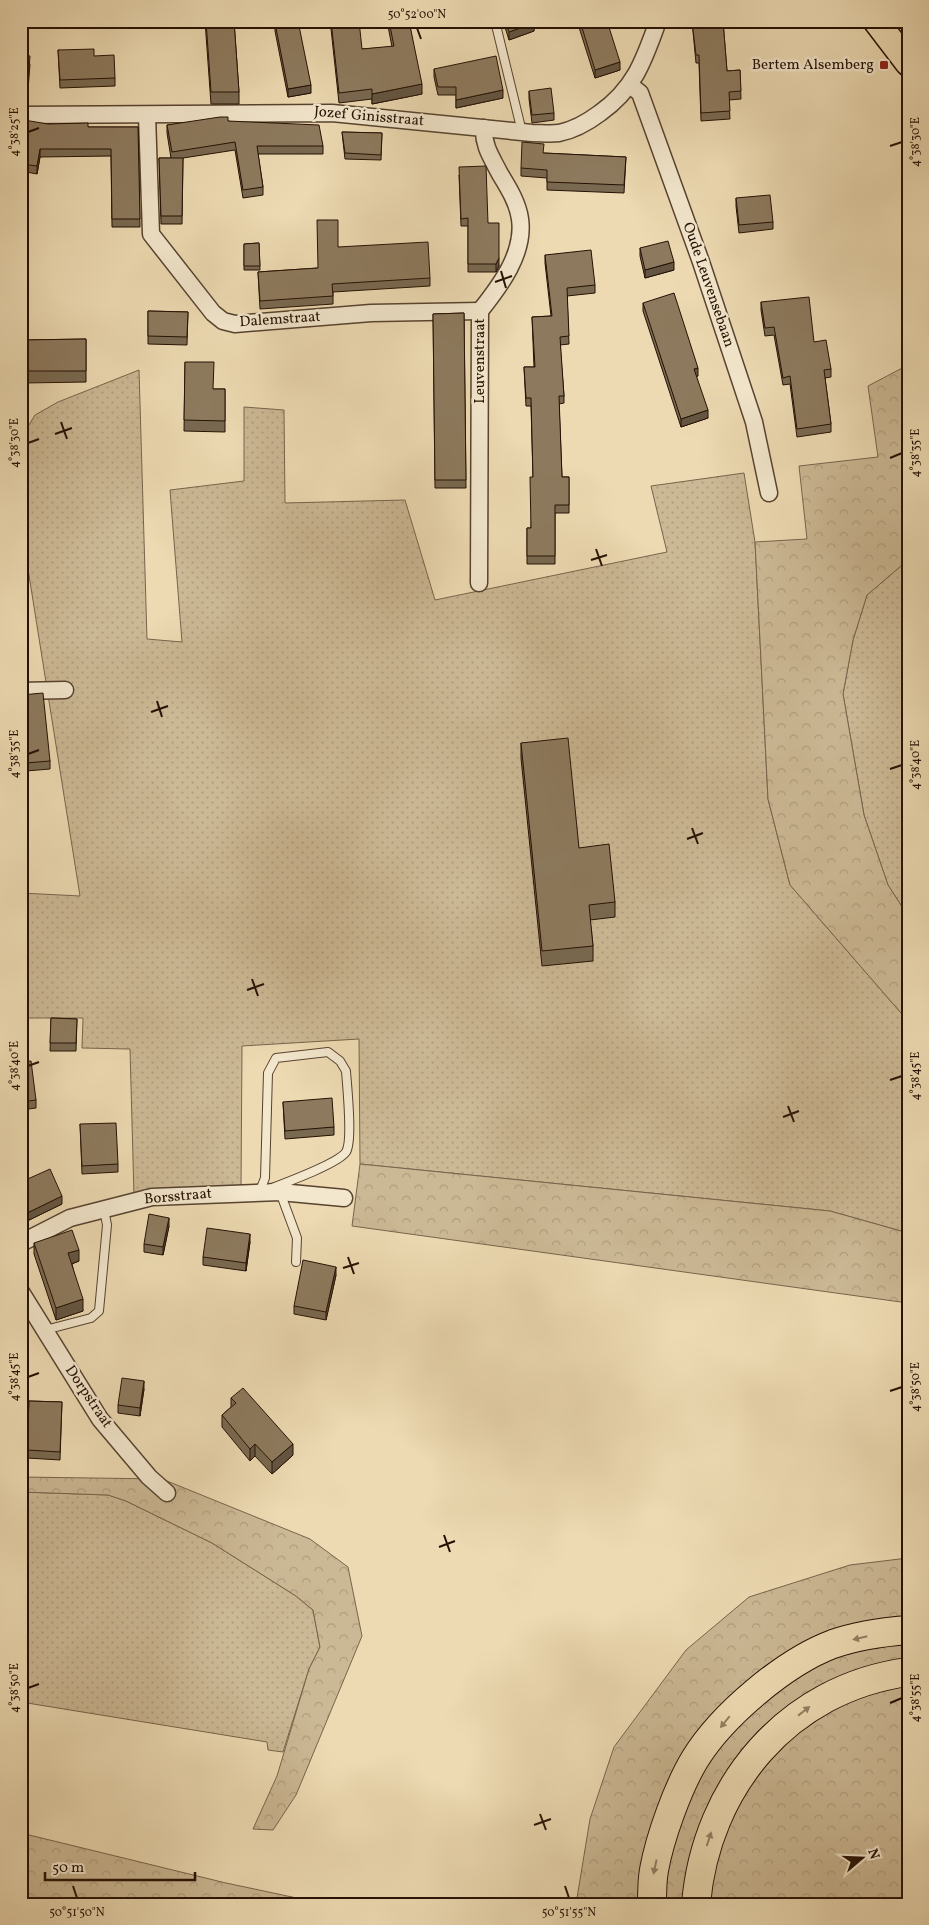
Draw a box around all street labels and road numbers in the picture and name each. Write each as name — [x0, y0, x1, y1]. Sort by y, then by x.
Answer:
street label: Jozef Ginisstraat — [313, 102, 425, 132]
street label: Oude Leuvensebaan — [677, 220, 739, 350]
street label: Dalemstraat — [239, 307, 321, 333]
street label: Leuvenstraat — [470, 318, 491, 404]
street label: Borsstraat — [143, 1184, 213, 1210]
street label: Dorpstraat — [59, 1361, 117, 1433]

